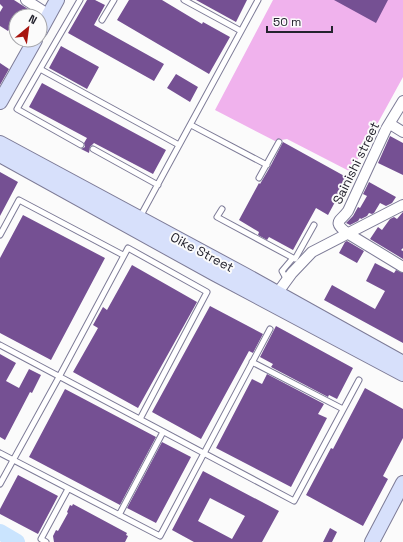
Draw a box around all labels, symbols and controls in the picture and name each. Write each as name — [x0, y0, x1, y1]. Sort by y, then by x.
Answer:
north arrow — [8, 8, 48, 48]
scale bar — [267, 8, 332, 34]
text: N — [26, 11, 39, 27]
text: 50 m — [273, 14, 301, 30]
street label: Sainishi street — [329, 119, 383, 207]
street label: Oike Street — [167, 228, 237, 276]

